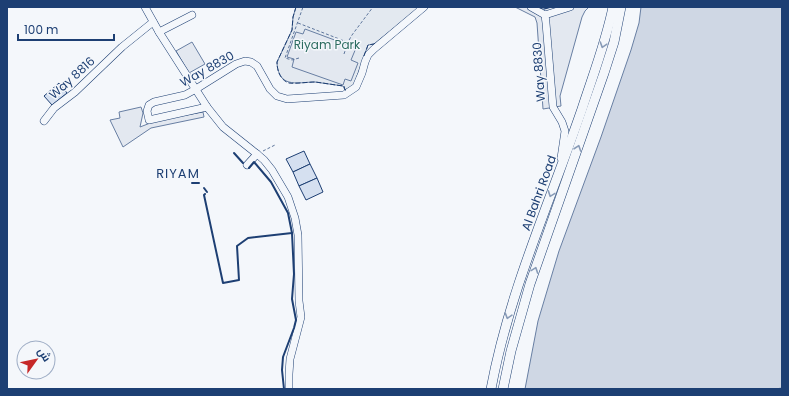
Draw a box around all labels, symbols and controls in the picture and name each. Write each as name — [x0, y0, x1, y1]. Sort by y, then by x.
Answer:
scale bar — [18, 16, 114, 42]
text: 100 m — [24, 21, 58, 38]
park label: Riyam Park — [294, 36, 361, 53]
one-way arrow — [599, 41, 608, 48]
street label: Way 8830 — [528, 42, 549, 102]
street label: Way 8830 — [177, 47, 237, 90]
street label: Way 8816 — [45, 52, 98, 103]
one-way arrow — [574, 145, 582, 152]
street label: Al Bahri Road — [517, 153, 560, 233]
district label: RIYAM — [156, 164, 200, 183]
one-way arrow — [548, 190, 556, 197]
one-way arrow — [530, 267, 539, 274]
one-way arrow — [504, 313, 513, 320]
north arrow — [16, 340, 56, 380]
text: ش — [34, 344, 55, 365]

